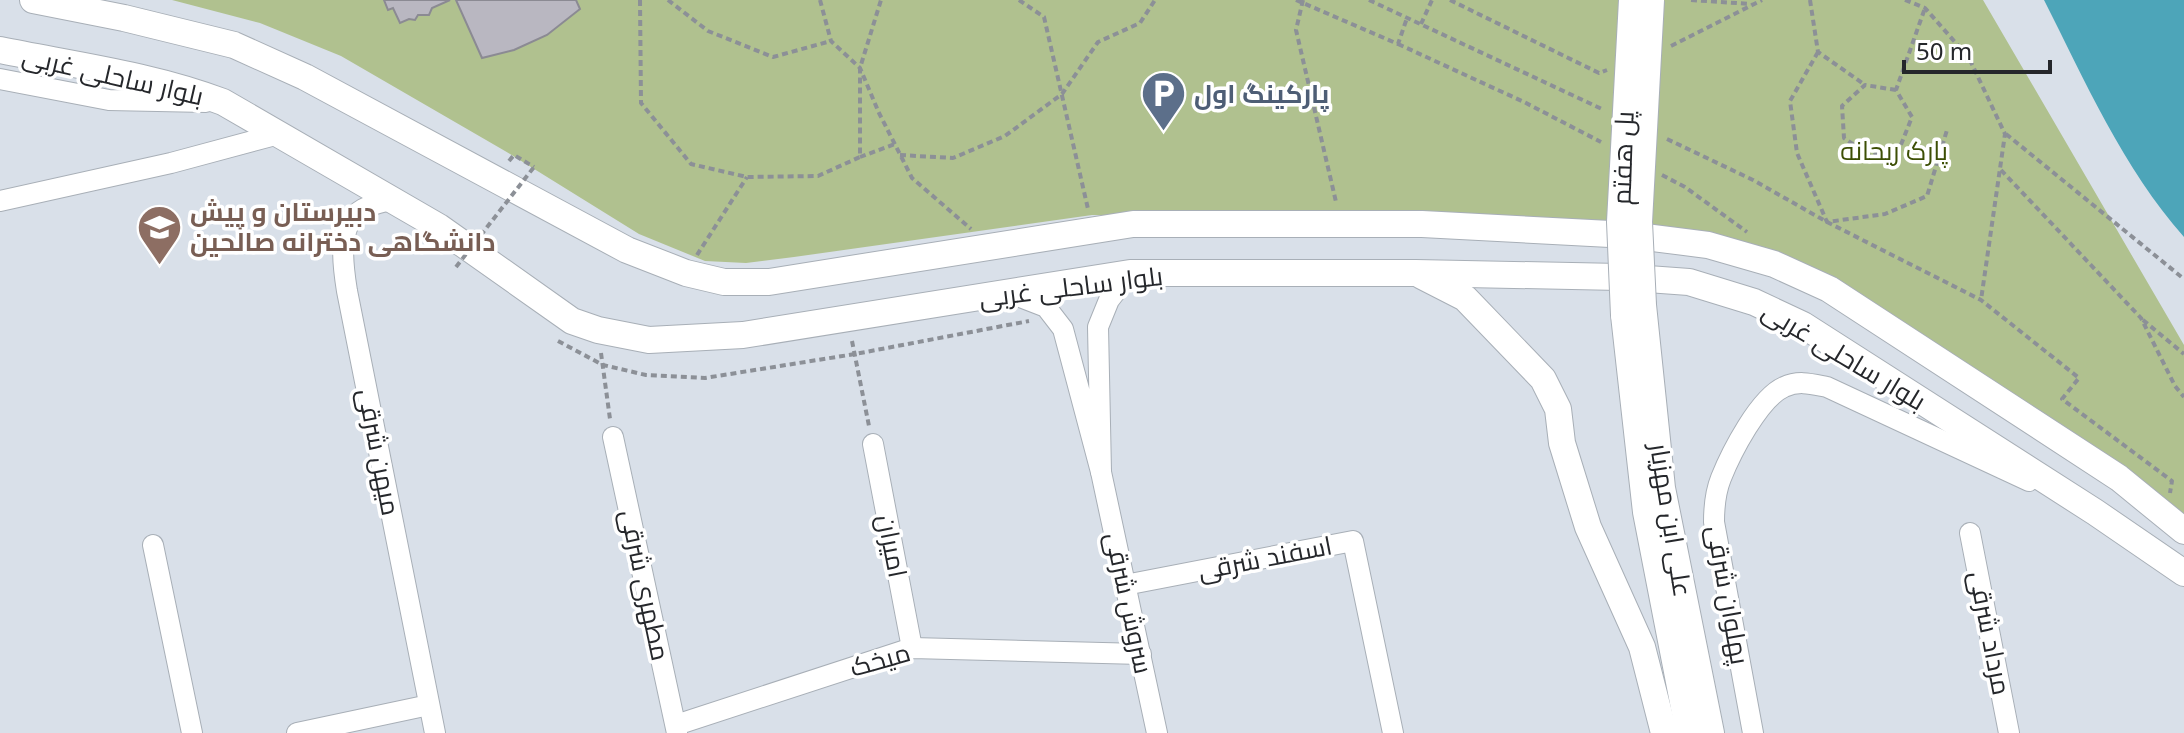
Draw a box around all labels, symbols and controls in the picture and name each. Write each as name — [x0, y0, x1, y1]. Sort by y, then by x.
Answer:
scale bar — [1904, 24, 2050, 74]
text: 50 m — [1916, 34, 1972, 67]
street label: بلوار ساحلی غربی — [19, 37, 207, 113]
parking icon: پارکینگ اول — [1139, 70, 1187, 133]
place label: پارکینگ اول — [1194, 75, 1329, 112]
street label: پل هفتم — [1602, 110, 1643, 206]
park label: پارک ریحانه — [1840, 132, 1948, 168]
place label: دبیرستان و پیش دانشگاهی دخترانه صالحین — [190, 193, 495, 259]
school or university icon: دبیرستان و پیش دانشگاهی دخترانه صالحین — [135, 203, 183, 266]
street label: بلوار ساحلی غربی — [977, 257, 1165, 315]
street label: بلوار ساحلی غربی — [1756, 292, 1933, 418]
street label: میهن شرقی — [350, 385, 410, 519]
street label: علی ابن مهزیار — [1642, 438, 1702, 599]
street label: مطهری شرقی — [612, 506, 680, 664]
street label: امیران — [869, 511, 917, 580]
street label: پهلوان شرقی — [1699, 522, 1759, 667]
street label: اسفند شرقی — [1195, 526, 1335, 588]
street label: سروش شرقی — [1097, 529, 1163, 677]
street label: مرداد شرقی — [1961, 568, 2021, 698]
street label: میخک — [845, 633, 914, 685]

